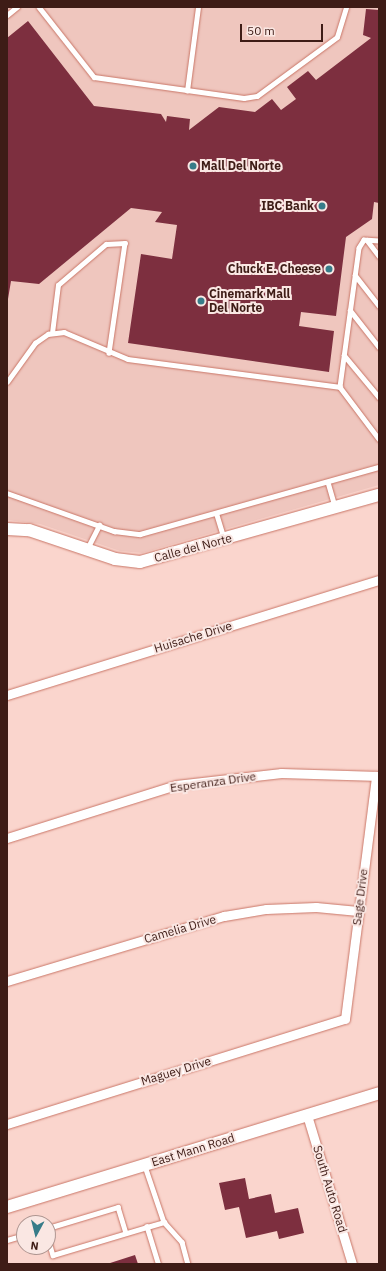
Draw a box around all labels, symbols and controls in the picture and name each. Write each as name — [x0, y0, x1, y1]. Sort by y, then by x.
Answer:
scale bar — [242, 16, 325, 42]
text: 50 m — [247, 23, 275, 38]
place label: Mall Del Norte — [201, 159, 281, 173]
marker: Mall Del Norte — [188, 161, 198, 171]
place label: IBC Bank — [261, 199, 314, 213]
marker: IBC Bank — [317, 201, 327, 211]
place label: Chuck E. Cheese — [228, 262, 321, 276]
marker: Chuck E. Cheese — [324, 264, 334, 274]
place label: Cinemark Mall Del Norte — [209, 287, 290, 315]
marker: Cinemark Mall Del Norte — [196, 296, 206, 306]
street label: Calle del Norte — [153, 531, 233, 565]
street label: Huisache Drive — [152, 618, 234, 656]
street label: Esperanza Drive — [169, 769, 257, 795]
street label: Sage Drive — [349, 868, 371, 926]
street label: Camelia Drive — [142, 912, 218, 946]
street label: Maguey Drive — [139, 1054, 213, 1088]
street label: East Mann Road — [150, 1130, 236, 1170]
street label: South Auto Road — [310, 1144, 350, 1234]
north arrow — [16, 1215, 56, 1255]
text: N — [30, 1238, 39, 1253]

